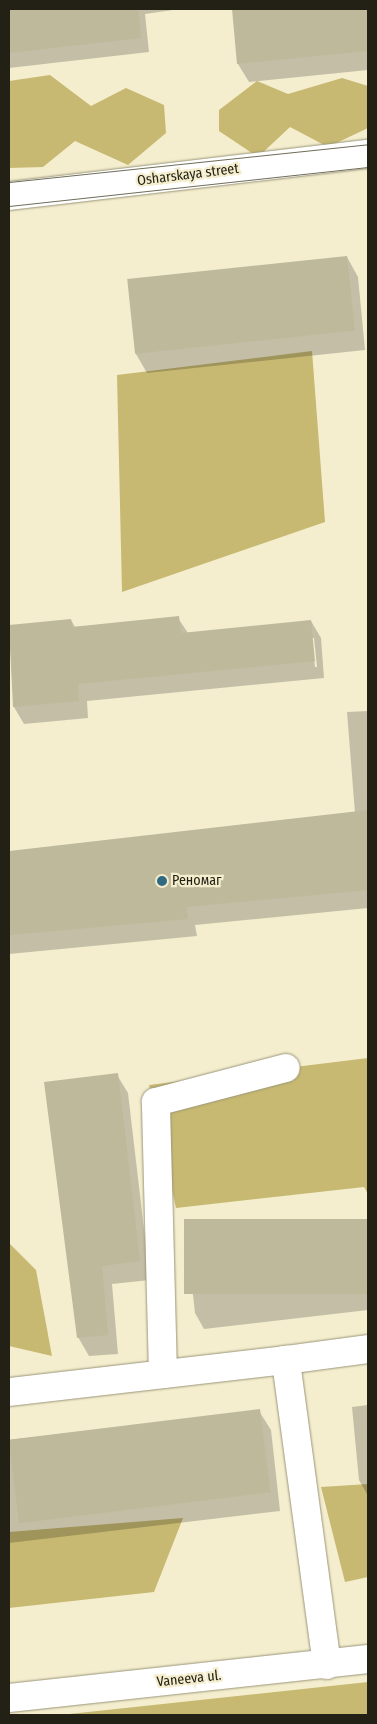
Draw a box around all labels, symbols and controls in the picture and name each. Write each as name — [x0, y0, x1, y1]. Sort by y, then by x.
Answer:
street label: Osharskaya street — [136, 160, 240, 190]
place label: Реномаг — [172, 873, 221, 889]
marker: Реномаг — [156, 875, 168, 887]
street label: Vaneeva ul. — [156, 1667, 222, 1691]

